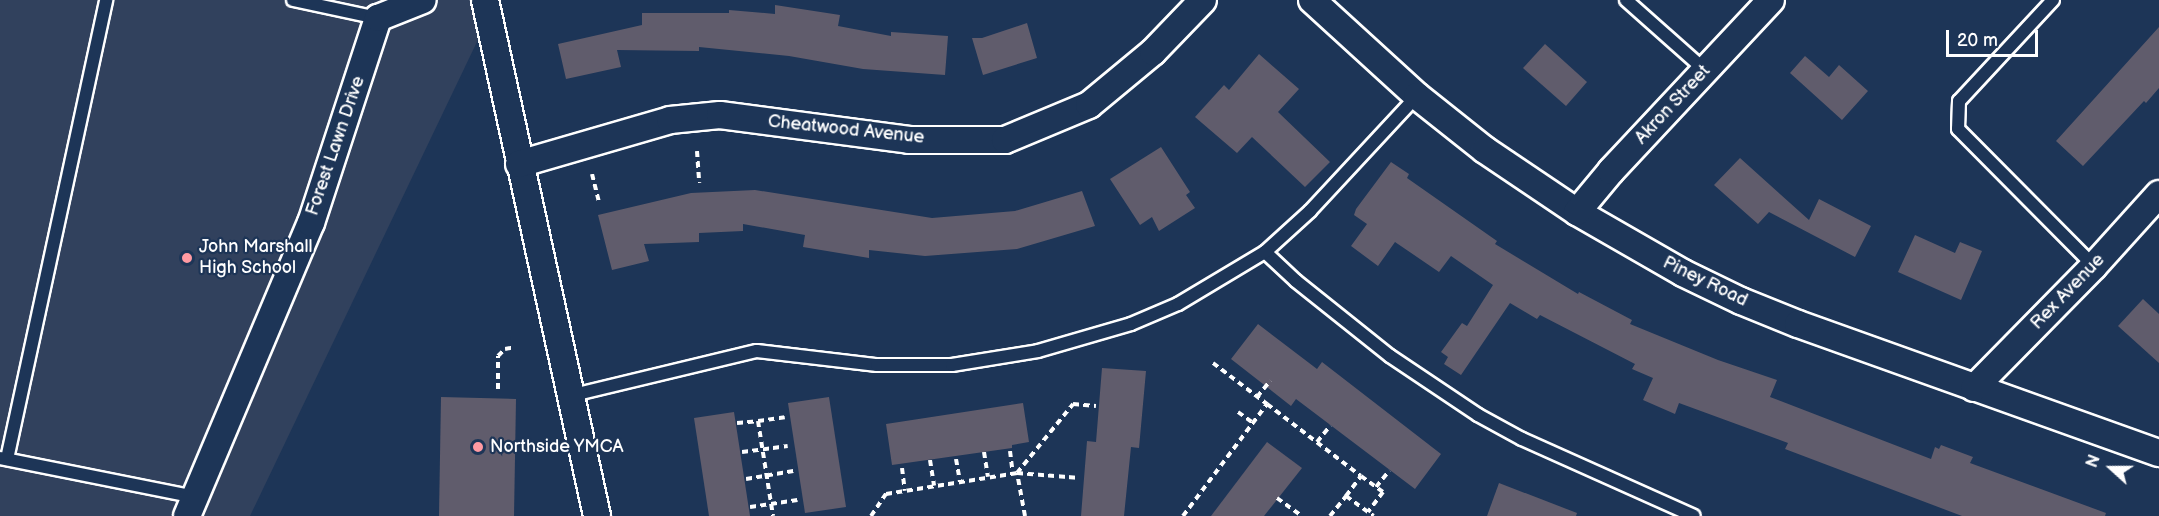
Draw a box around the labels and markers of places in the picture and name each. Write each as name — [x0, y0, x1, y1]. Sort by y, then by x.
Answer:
place label: John Marshall High School — [199, 237, 313, 280]
marker: John Marshall High School — [180, 251, 194, 265]
place label: Northside YMCA — [490, 436, 625, 458]
marker: Northside YMCA — [471, 440, 485, 454]

